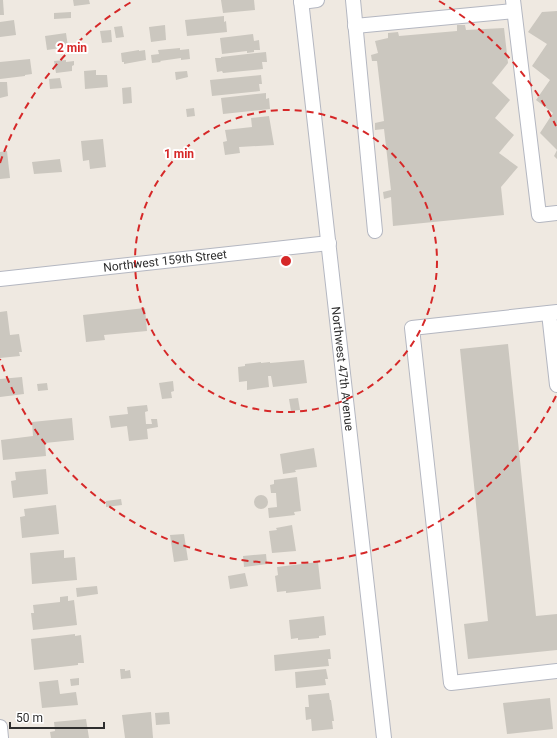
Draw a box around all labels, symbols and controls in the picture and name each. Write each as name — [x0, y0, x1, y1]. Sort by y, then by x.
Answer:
text: 2 min — [57, 41, 87, 55]
text: 1 min — [164, 147, 194, 161]
street label: Northwest 159th Street — [102, 247, 228, 275]
centre of rings — [279, 254, 293, 268]
street label: Northwest 47th Avenue — [329, 306, 356, 432]
scale bar — [10, 704, 104, 730]
text: 50 m — [16, 711, 43, 725]

